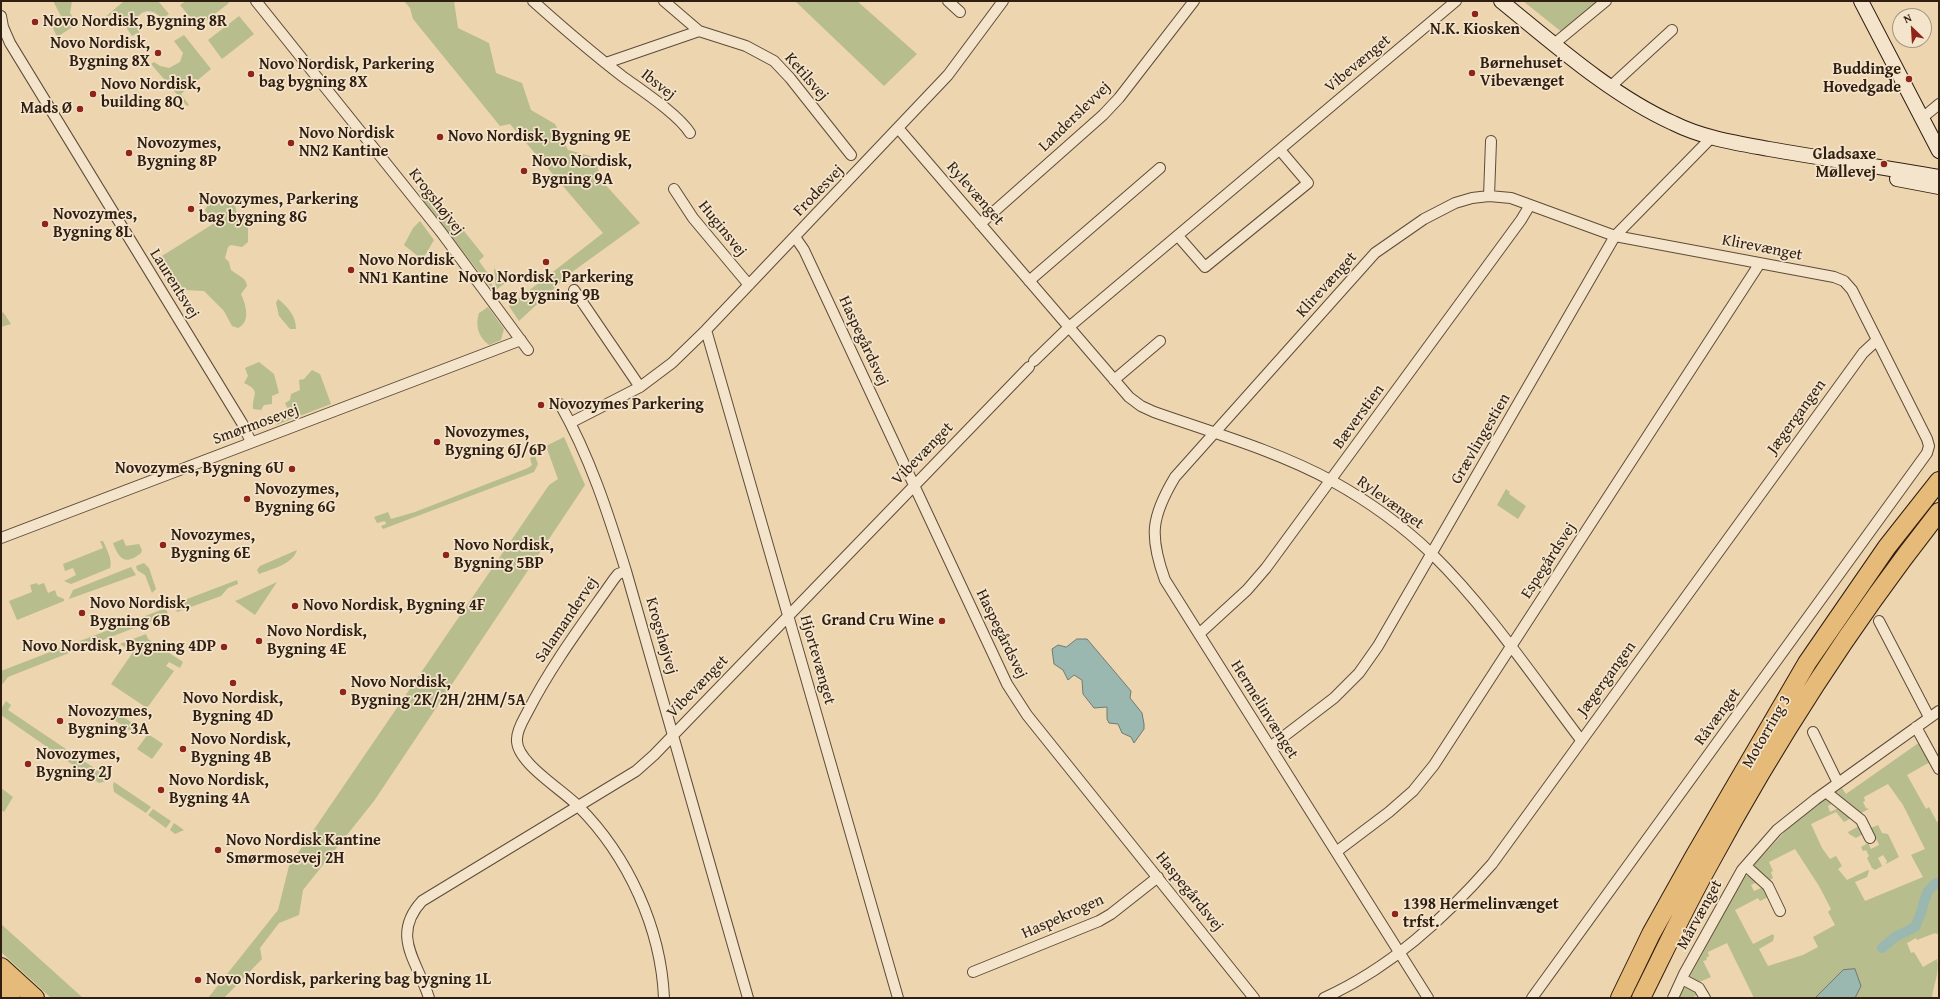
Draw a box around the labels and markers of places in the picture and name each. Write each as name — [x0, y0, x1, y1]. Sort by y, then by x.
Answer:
marker: N.K. Kiosken — [1470, 9, 1480, 19]
place label: Novo Nordisk, Bygning 8R — [43, 12, 227, 32]
marker: Novo Nordisk, Bygning 8R — [30, 17, 40, 27]
place label: N.K. Kiosken — [1430, 20, 1520, 40]
place label: Novo Nordisk, Bygning 8X — [50, 34, 150, 72]
marker: Novo Nordisk, Bygning 8X — [153, 48, 163, 58]
place label: Børnehuset Vibevænget — [1480, 54, 1564, 92]
place label: Novo Nordisk, Parkering bag bygning 8X — [259, 55, 434, 93]
place label: Buddinge Hovedgade — [1823, 60, 1901, 98]
marker: Børnehuset Vibevænget — [1467, 68, 1477, 78]
marker: Novo Nordisk, Parkering bag bygning 8X — [246, 69, 256, 79]
marker: Buddinge Hovedgade — [1904, 74, 1914, 84]
place label: Novo Nordisk, building 8Q — [101, 75, 201, 113]
marker: Novo Nordisk, building 8Q — [88, 89, 98, 99]
place label: Mads Ø — [20, 99, 72, 119]
marker: Mads Ø — [75, 104, 85, 114]
place label: Novo Nordisk NN2 Kantine — [299, 124, 394, 162]
place label: Novo Nordisk, Bygning 9E — [448, 127, 631, 147]
marker: Novo Nordisk, Bygning 9E — [435, 132, 445, 142]
place label: Novozymes, Bygning 8P — [137, 134, 221, 172]
marker: Novo Nordisk NN2 Kantine — [286, 138, 296, 148]
place label: Gladsaxe Møllevej — [1813, 145, 1876, 183]
marker: Novozymes, Bygning 8P — [124, 148, 134, 158]
place label: Novo Nordisk, Bygning 9A — [532, 152, 632, 190]
marker: Gladsaxe Møllevej — [1879, 159, 1889, 169]
marker: Novo Nordisk, Bygning 9A — [519, 166, 529, 176]
place label: Novozymes, Parkering bag bygning 8G — [199, 190, 358, 228]
marker: Novozymes, Parkering bag bygning 8G — [186, 204, 196, 214]
place label: Novozymes, Bygning 8L — [53, 205, 137, 243]
marker: Novozymes, Bygning 8L — [40, 219, 50, 229]
place label: Novo Nordisk NN1 Kantine — [359, 251, 454, 289]
marker: Novo Nordisk, Parkering bag bygning 9B — [541, 257, 551, 267]
marker: Novo Nordisk NN1 Kantine — [346, 265, 356, 275]
place label: Novo Nordisk, Parkering bag bygning 9B — [458, 268, 634, 306]
place label: Novozymes Parkering — [549, 395, 704, 415]
marker: Novozymes Parkering — [536, 400, 546, 410]
place label: Novozymes, Bygning 6J/6P — [445, 423, 546, 461]
marker: Novozymes, Bygning 6J/6P — [432, 437, 442, 447]
place label: Novozymes, Bygning 6U — [115, 459, 284, 479]
marker: Novozymes, Bygning 6U — [287, 464, 297, 474]
place label: Novozymes, Bygning 6G — [255, 480, 339, 518]
marker: Novozymes, Bygning 6G — [242, 494, 252, 504]
place label: Novozymes, Bygning 6E — [171, 526, 255, 564]
place label: Novo Nordisk, Bygning 5BP — [454, 536, 554, 574]
marker: Novozymes, Bygning 6E — [158, 540, 168, 550]
marker: Novo Nordisk, Bygning 5BP — [441, 550, 451, 560]
place label: Novo Nordisk, Bygning 6B — [90, 594, 190, 632]
place label: Novo Nordisk, Bygning 4F — [303, 596, 485, 616]
marker: Novo Nordisk, Bygning 4F — [290, 601, 300, 611]
marker: Novo Nordisk, Bygning 6B — [77, 608, 87, 618]
place label: Grand Cru Wine — [822, 611, 934, 631]
marker: Grand Cru Wine — [937, 616, 947, 626]
place label: Novo Nordisk, Bygning 4E — [267, 622, 367, 660]
marker: Novo Nordisk, Bygning 4E — [254, 636, 264, 646]
place label: Novo Nordisk, Bygning 4DP — [22, 637, 216, 657]
marker: Novo Nordisk, Bygning 4DP — [219, 642, 229, 652]
place label: Novo Nordisk, Bygning 2K/2H/2HM/5A — [351, 673, 526, 711]
marker: Novo Nordisk, Bygning 4D — [228, 678, 238, 688]
marker: Novo Nordisk, Bygning 2K/2H/2HM/5A — [338, 687, 348, 697]
place label: Novo Nordisk, Bygning 4D — [183, 689, 283, 727]
place label: Novozymes, Bygning 3A — [68, 702, 152, 740]
marker: Novozymes, Bygning 3A — [55, 716, 65, 726]
place label: Novo Nordisk, Bygning 4B — [191, 730, 291, 768]
marker: Novo Nordisk, Bygning 4B — [178, 744, 188, 754]
place label: Novozymes, Bygning 2J — [36, 745, 120, 783]
marker: Novozymes, Bygning 2J — [23, 759, 33, 769]
place label: Novo Nordisk, Bygning 4A — [169, 771, 269, 809]
marker: Novo Nordisk, Bygning 4A — [156, 785, 166, 795]
place label: Novo Nordisk Kantine Smørmosevej 2H — [226, 831, 381, 869]
marker: Novo Nordisk Kantine Smørmosevej 2H — [213, 845, 223, 855]
place label: 1398 Hermelinvænget trfst. — [1403, 895, 1559, 933]
marker: 1398 Hermelinvænget trfst. — [1390, 909, 1400, 919]
place label: Novo Nordisk, parkering bag bygning 1L — [206, 970, 491, 990]
marker: Novo Nordisk, parkering bag bygning 1L — [193, 975, 203, 985]

